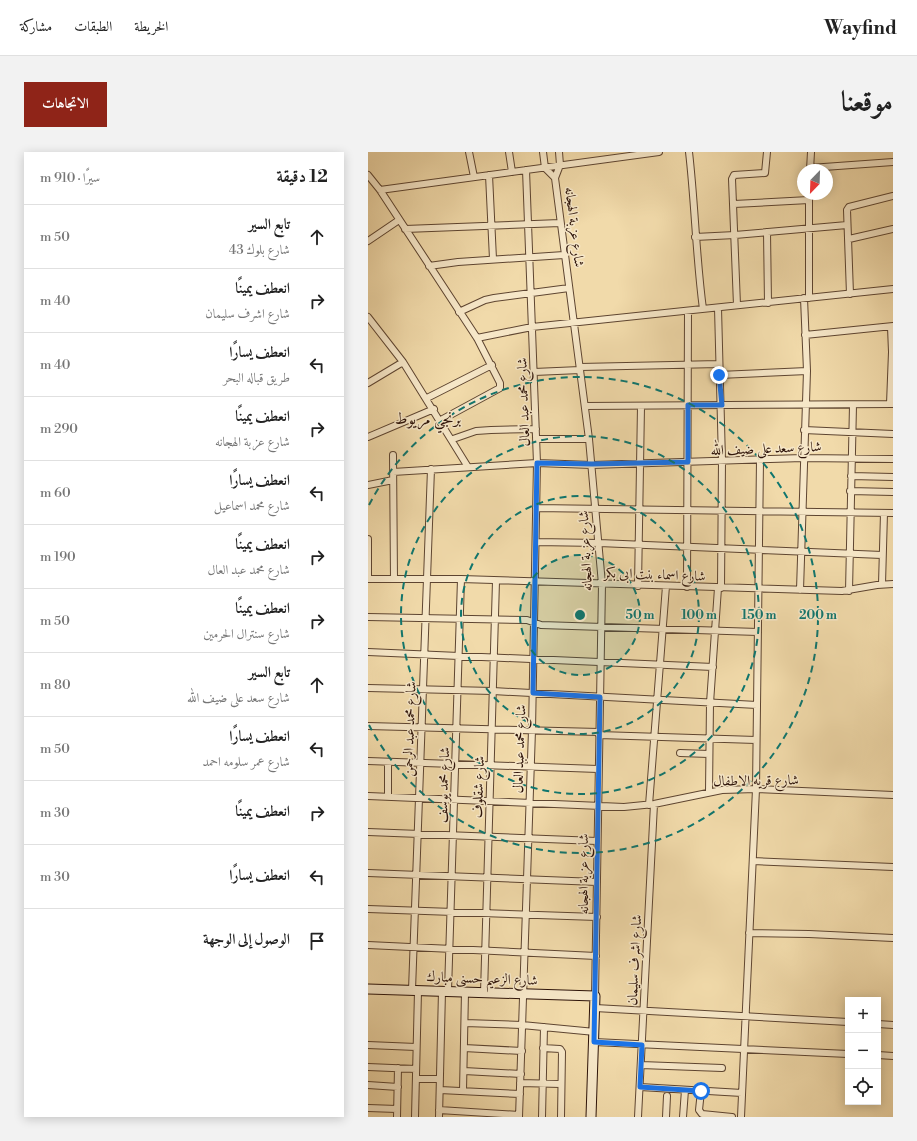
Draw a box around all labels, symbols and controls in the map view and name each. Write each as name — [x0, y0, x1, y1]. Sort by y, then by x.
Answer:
text: Wayfind — [824, 16, 897, 40]
text: مشاركة — [20, 18, 52, 36]
text: الطبقات — [74, 18, 112, 36]
text: الخريطة — [134, 18, 168, 36]
button: الاتجاهات — [24, 82, 107, 127]
text: موقعنا — [841, 85, 893, 120]
north arrow — [797, 164, 833, 200]
text: 12 دقيقة — [276, 166, 328, 188]
text: سيرًا · 910 m — [40, 170, 100, 186]
street label: شارع عزبة الهجانه — [558, 186, 588, 269]
text: تابع السير — [248, 215, 290, 234]
icon: ahead — [306, 226, 328, 248]
text: 50 m — [40, 229, 70, 245]
text: شارع بلوك 43 — [229, 242, 290, 258]
text: انعطف يمينًا — [235, 279, 290, 298]
icon: right — [306, 290, 328, 312]
text: 40 m — [40, 293, 70, 309]
text: شارع اشرف سليمان — [205, 306, 290, 322]
text: انعطف يسارًا — [229, 343, 290, 362]
icon: left — [306, 354, 328, 376]
text: 40 m — [40, 357, 70, 373]
street label: شارع محمد عبد العال — [513, 357, 537, 447]
route end — [710, 366, 728, 384]
text: طريق قباله البحر — [223, 370, 290, 386]
text: انعطف يمينًا — [235, 407, 290, 426]
district label: برنجي مريوط — [395, 409, 461, 434]
icon: right — [306, 418, 328, 440]
text: 290 m — [40, 421, 78, 437]
text: شارع عزبة الهجانه — [215, 434, 290, 450]
street label: شارع سعد على ضيف الله — [710, 435, 822, 462]
text: انعطف يسارًا — [229, 471, 290, 490]
icon: left — [306, 482, 328, 504]
text: 60 m — [40, 485, 71, 501]
text: شارع محمد اسماعيل — [214, 498, 290, 514]
street label: شارع عزبة الهجانه — [575, 510, 599, 592]
text: انعطف يمينًا — [235, 535, 290, 554]
icon: right — [306, 546, 328, 568]
text: 190 m — [40, 549, 76, 565]
text: شارع محمد عبد العال — [208, 562, 290, 578]
street label: شارع اسماء بنت ابى بكر — [602, 564, 706, 588]
text: انعطف يمينًا — [235, 599, 290, 618]
centre of rings — [573, 608, 587, 622]
text: 50 m — [625, 608, 655, 623]
text: 100 m — [681, 608, 717, 623]
text: 150 m — [742, 608, 776, 623]
text: 200 m — [799, 608, 837, 623]
icon: right — [306, 610, 328, 632]
text: 50 m — [40, 613, 70, 629]
text: شارع سنترال الحرمين — [203, 626, 290, 642]
text: تابع السير — [248, 663, 290, 682]
icon: ahead — [306, 674, 328, 696]
text: 80 m — [40, 677, 71, 693]
street label: شارع محمد عبد الرحمن — [399, 681, 423, 777]
text: شارع سعد على ضيف الله — [187, 690, 290, 706]
street label: شارع محمد عبد العال — [509, 704, 533, 794]
text: انعطف يسارًا — [229, 727, 290, 746]
icon: left — [306, 738, 328, 760]
text: 50 m — [40, 741, 70, 757]
street label: شارع محمد يوسف — [434, 747, 456, 824]
text: شارع عمر سلومه احمد — [203, 754, 290, 770]
street label: شارع شقلوف — [469, 756, 491, 819]
street label: شارع قريه الاطفال — [713, 771, 799, 793]
text: انعطف يمينًا — [235, 802, 290, 821]
icon: right — [306, 802, 328, 824]
text: 30 m — [40, 805, 70, 821]
street label: شارع عزبة الهجانه — [575, 834, 595, 914]
text: انعطف يسارًا — [229, 866, 290, 885]
icon: left — [306, 866, 328, 888]
text: 30 m — [40, 869, 70, 885]
street label: شارع اشرف سليمان — [624, 914, 648, 1006]
text: الوصول إلى الوجهة — [203, 930, 290, 949]
icon: arrive — [306, 930, 328, 952]
street label: شارع الزعيم حسنى مبارك — [426, 968, 538, 994]
map controls — [845, 997, 881, 1105]
button: + — [845, 997, 881, 1033]
button: − — [845, 1033, 881, 1069]
button: locate — [845, 1069, 881, 1105]
route start — [692, 1082, 710, 1100]

